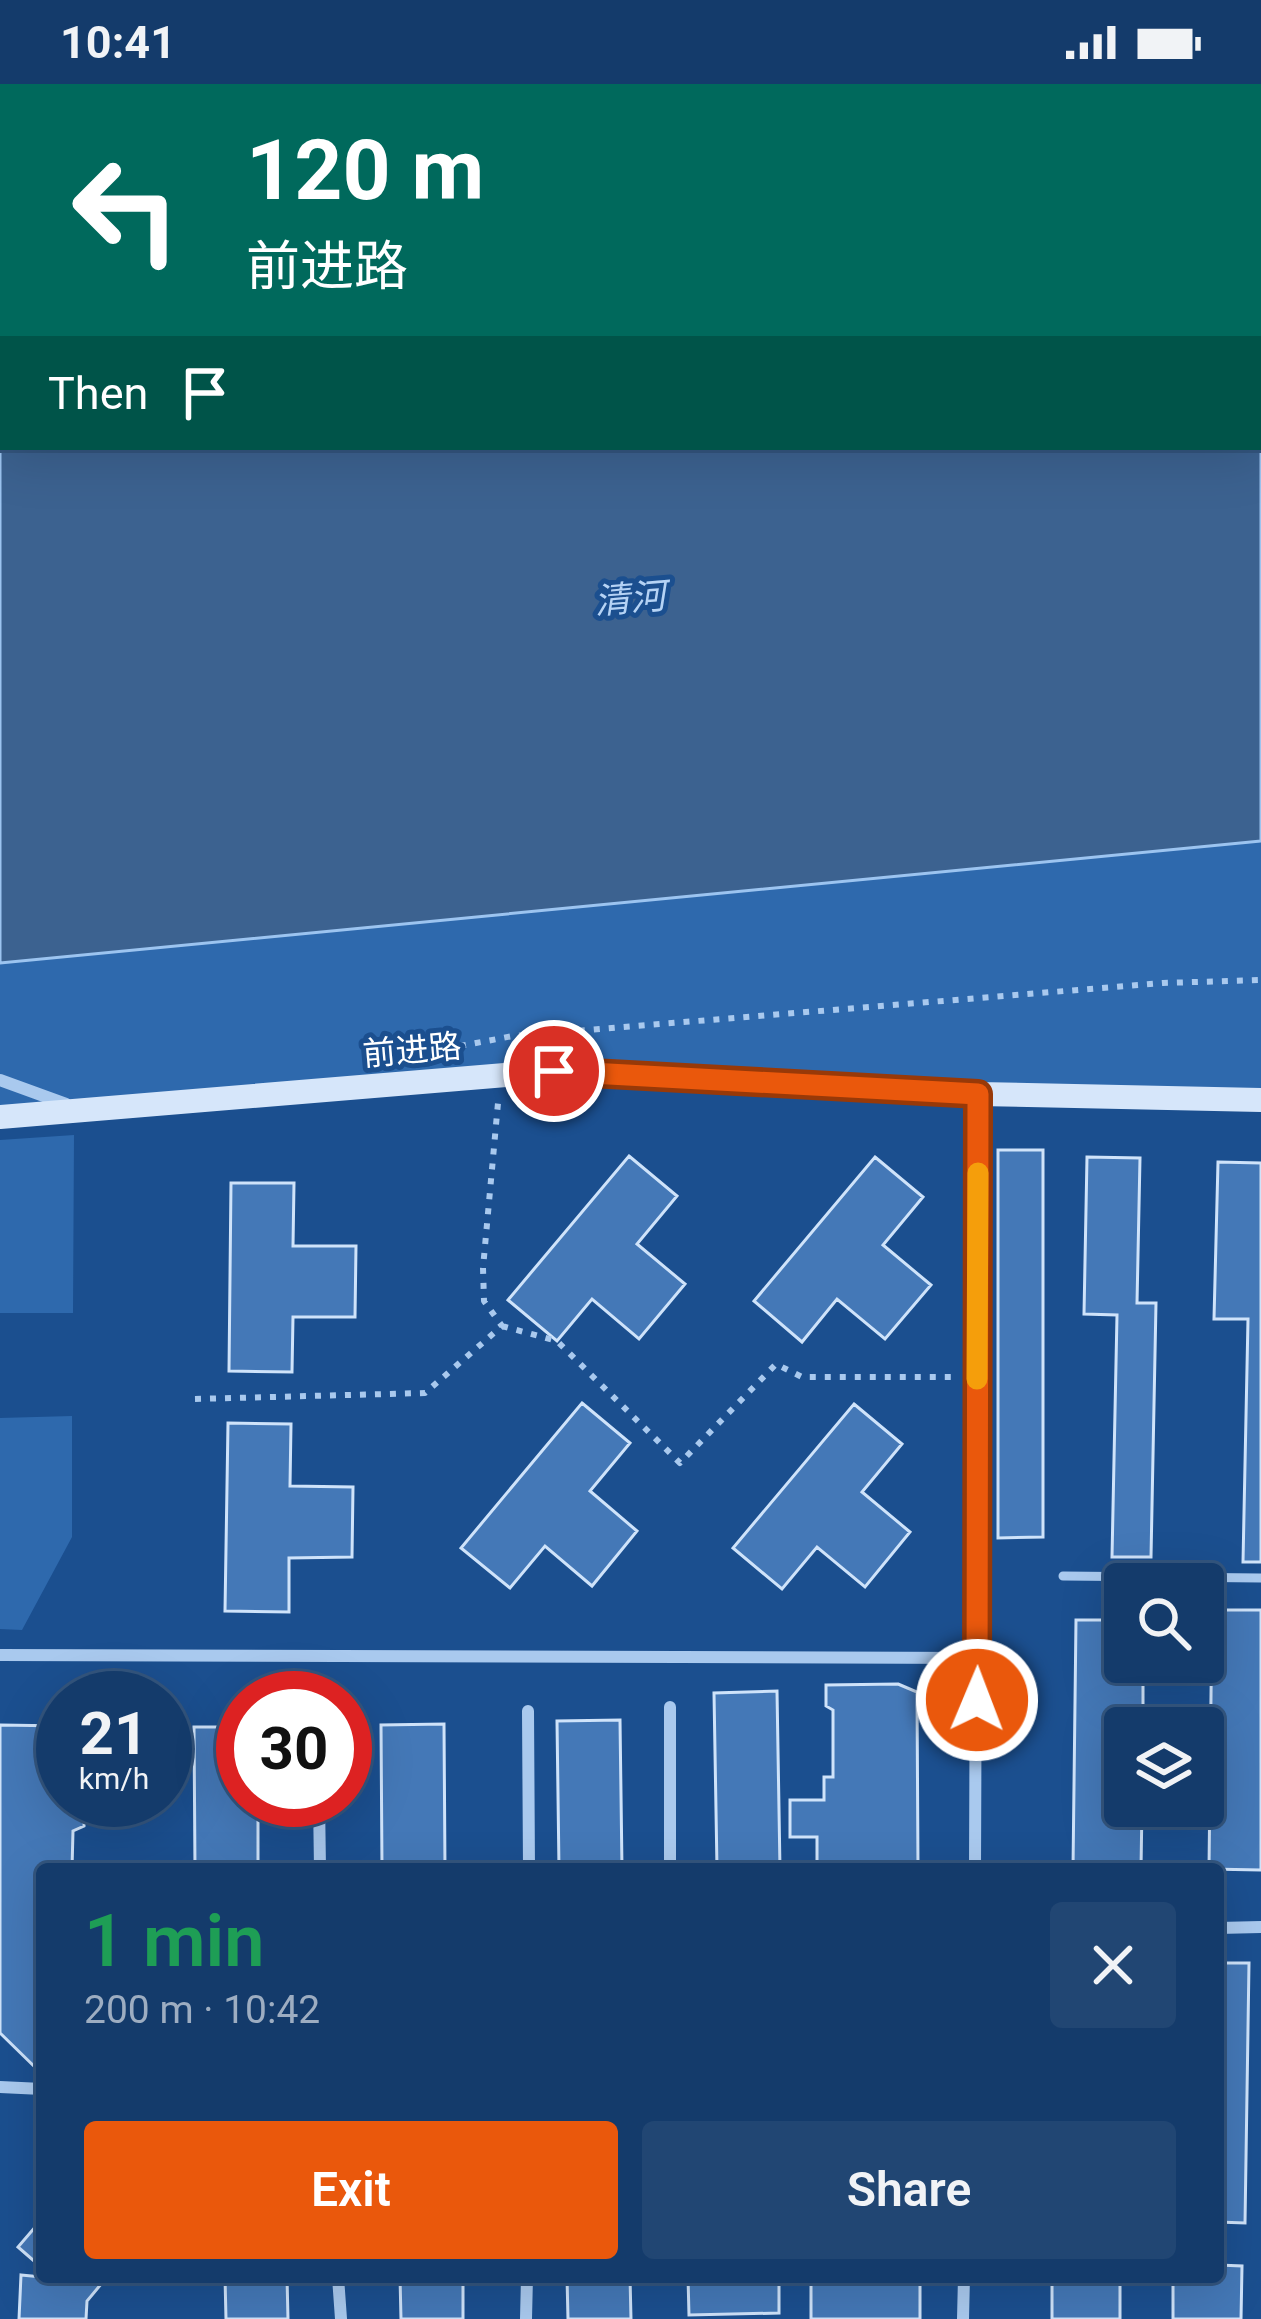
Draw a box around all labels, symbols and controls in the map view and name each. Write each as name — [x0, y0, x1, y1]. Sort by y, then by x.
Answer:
text: 10:41 — [60, 16, 176, 69]
text: 120 m — [246, 121, 484, 220]
icon: left — [48, 132, 204, 288]
text: 前进路 — [246, 235, 408, 298]
icon: arrive — [172, 360, 238, 426]
text: Then — [48, 367, 148, 420]
water label: 清河 — [592, 574, 674, 623]
pin — [503, 1020, 605, 1122]
street label: 前进路 — [361, 1026, 463, 1074]
icon: arrive — [521, 1038, 587, 1104]
map controls — [1104, 1563, 1224, 1827]
button: search — [1104, 1563, 1224, 1683]
position arrow — [914, 1637, 1040, 1763]
speed limit sign: 30 — [216, 1671, 372, 1827]
text: 21 — [80, 1698, 148, 1769]
button: layers — [1104, 1707, 1224, 1827]
text: km/h — [79, 1761, 149, 1796]
text: 1 min — [84, 1899, 265, 1984]
button: close — [1050, 1902, 1176, 2028]
text: 200 m · 10:42 — [84, 1987, 320, 2033]
button: Exit — [84, 2121, 618, 2259]
button: Share — [642, 2121, 1176, 2259]

